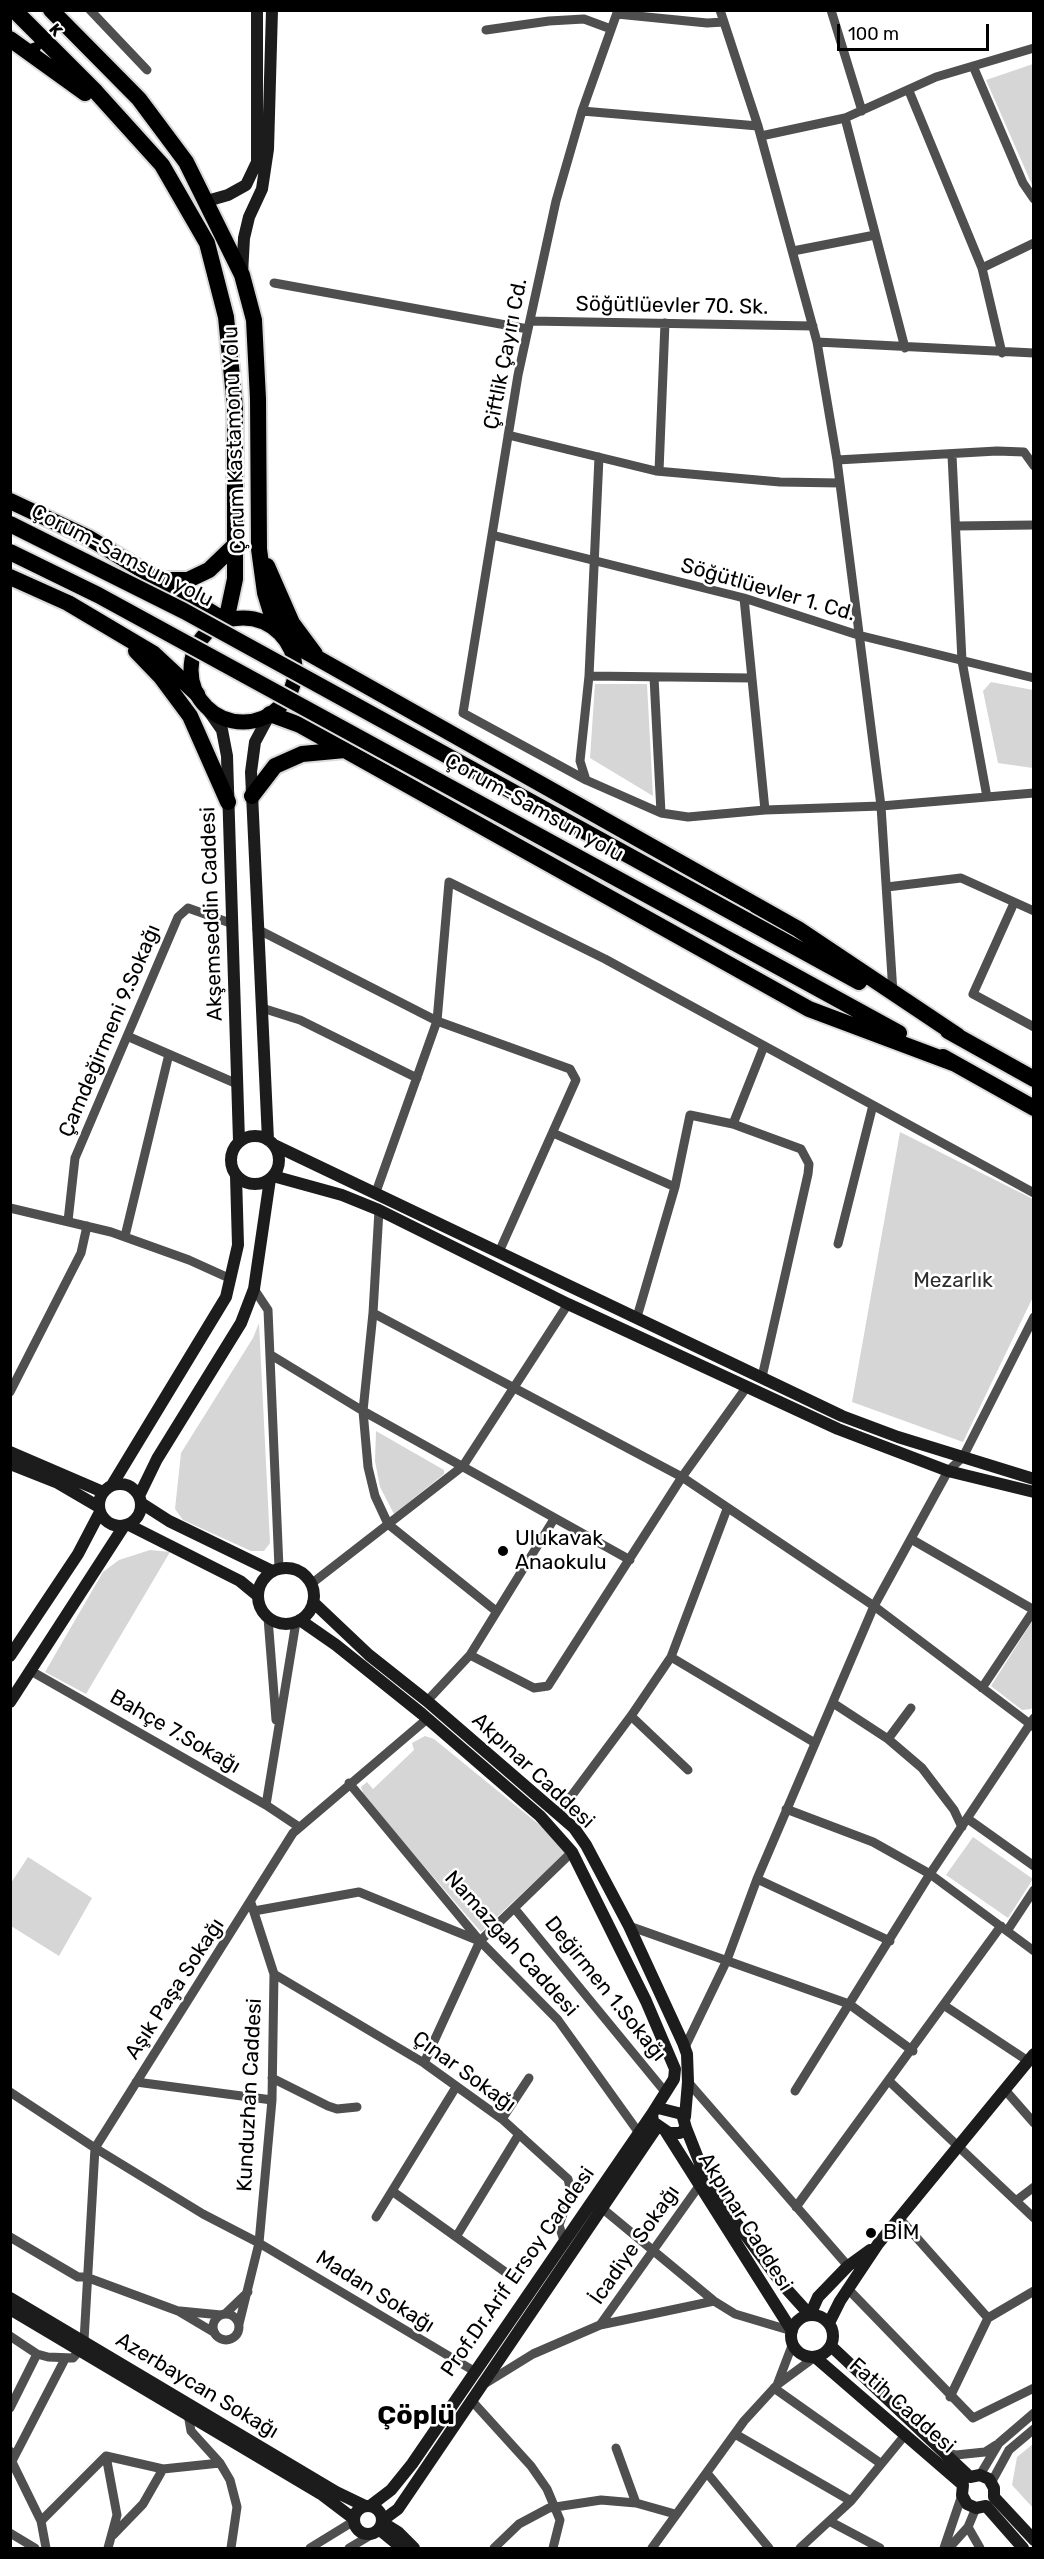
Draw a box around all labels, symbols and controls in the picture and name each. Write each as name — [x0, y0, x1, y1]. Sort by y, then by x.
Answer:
north arrow — [12, 12, 72, 72]
scale bar — [840, 12, 992, 50]
text: K — [45, 20, 67, 40]
text: 100 m — [848, 23, 899, 45]
street label: Çiftlik Çayırı Cd. — [479, 276, 533, 432]
street label: Söğütlüevler 70. Sk. — [575, 292, 769, 320]
street label: Çorum Kastamonu Yolu — [218, 326, 252, 554]
street label: Çorum-Samsun yolu — [27, 499, 217, 613]
street label: Söğütlüevler 1. Cd. — [678, 553, 858, 627]
street label: Çorum-Samsun yolu — [440, 748, 628, 868]
street label: Akşemseddin Caddesi — [196, 806, 228, 1022]
street label: Çamdeğirmeni 9.Sokağı — [54, 921, 166, 1141]
park label: Mezarlık — [913, 1268, 993, 1294]
place label: Ulukavak Anaokulu — [515, 1526, 607, 1576]
marker: Ulukavak Anaokulu — [496, 1544, 510, 1558]
street label: Bahçe 7.Sokağı — [105, 1684, 245, 1780]
street label: Akpınar Caddesi — [467, 1708, 599, 1834]
street label: Namazgah Caddesi — [439, 1866, 583, 2022]
street label: Değirmen 1.Sokağı — [539, 1911, 671, 2067]
street label: Aşık Paşa Sokağı — [120, 1914, 230, 2064]
street label: Kunduzhan Caddesi — [232, 1998, 268, 2192]
street label: Çınar Sokağı — [407, 2026, 521, 2118]
street label: Akpınar Caddesi — [692, 2148, 798, 2296]
street label: Prof.Dr.Arif Ersoy Caddesi — [436, 2162, 600, 2382]
street label: İcadiye Sokağı — [585, 2181, 685, 2309]
place label: BİM — [883, 2220, 919, 2246]
marker: BİM — [864, 2226, 878, 2240]
street label: Madan Sokağı — [311, 2245, 439, 2339]
street label: Azerbaycan Sokağı — [111, 2327, 283, 2445]
street label: Fatih Caddesi — [844, 2353, 960, 2459]
district label: Çöplü — [377, 2400, 455, 2432]

